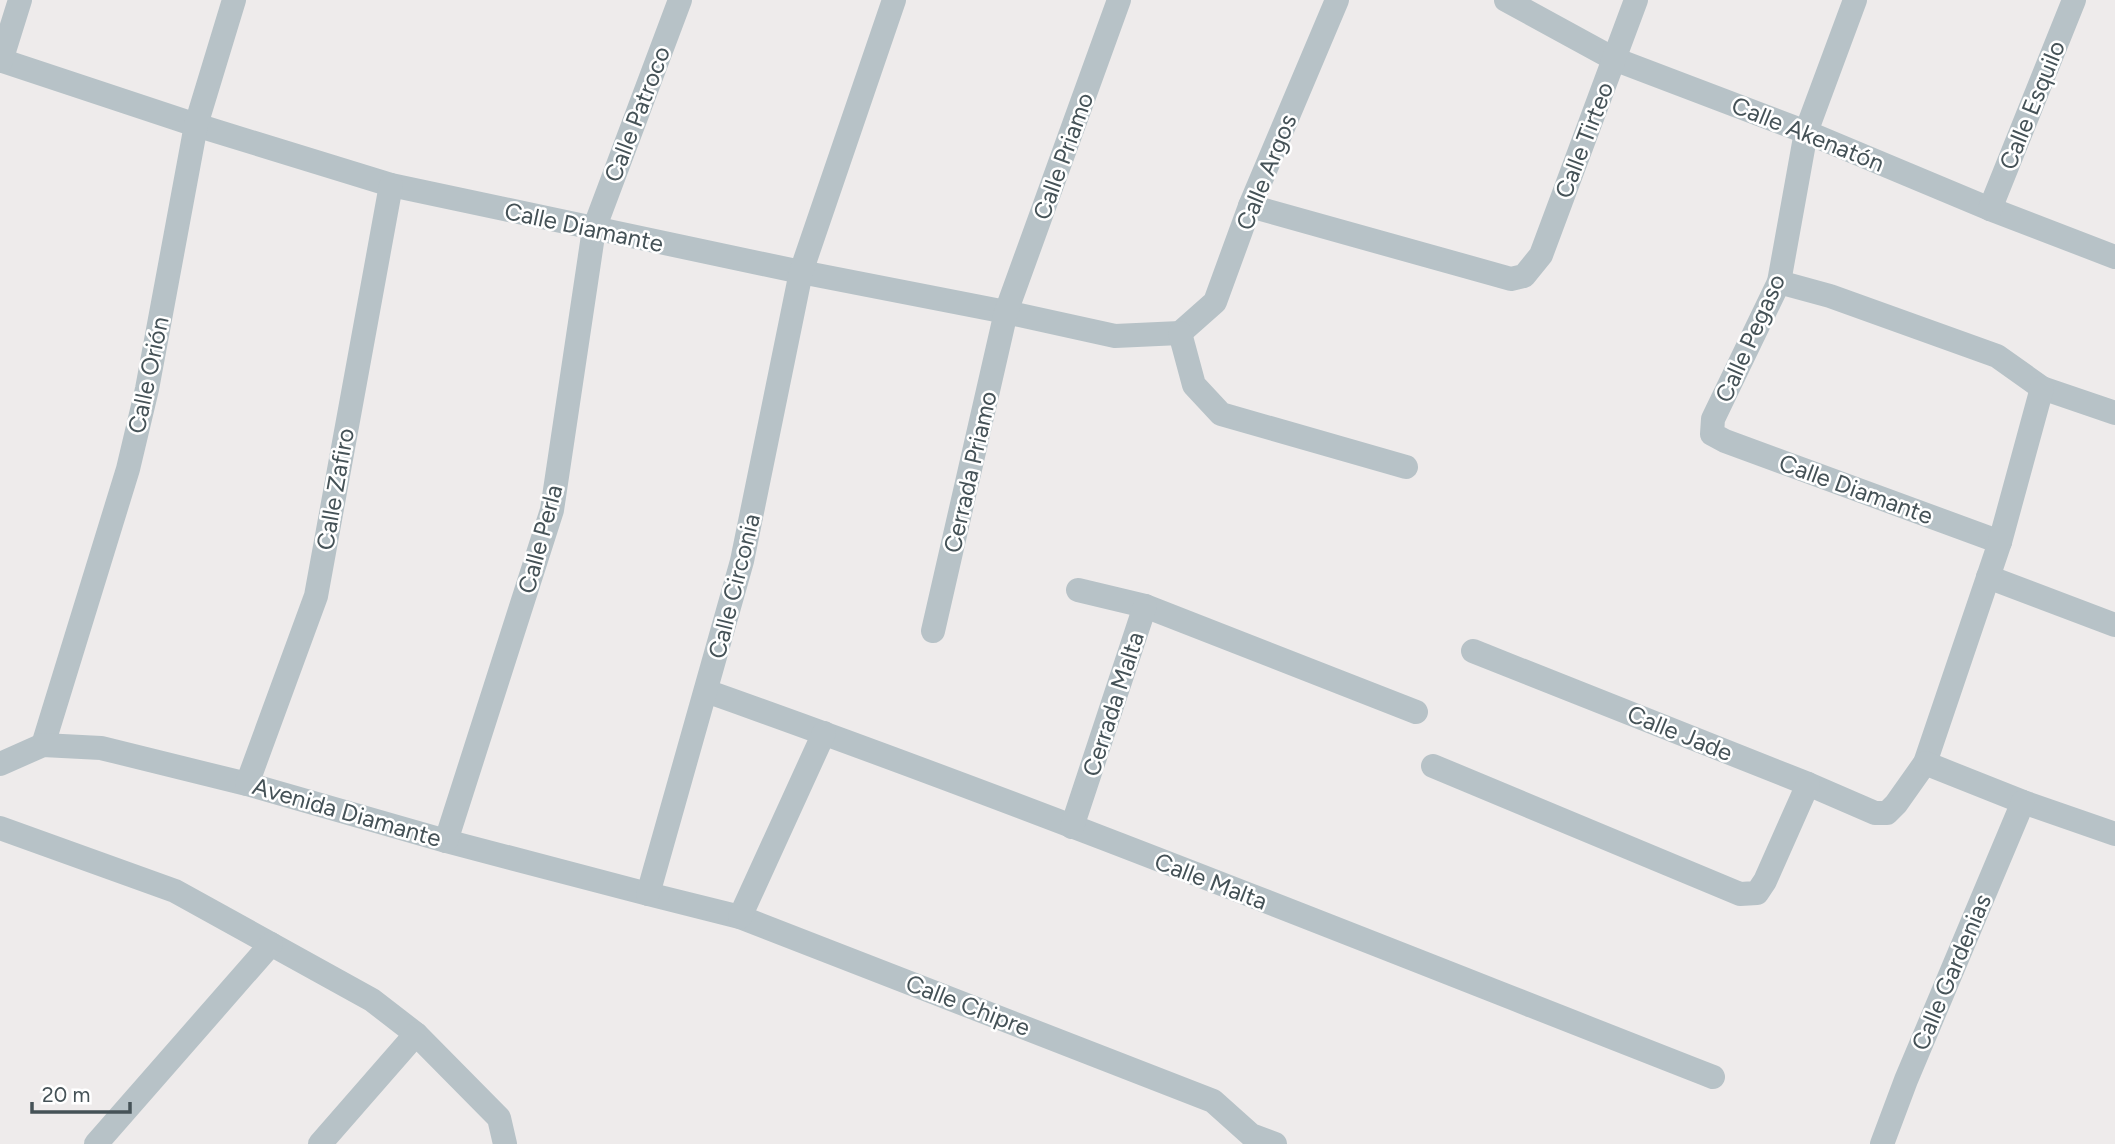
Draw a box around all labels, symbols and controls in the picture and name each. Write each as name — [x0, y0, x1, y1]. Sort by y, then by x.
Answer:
street label: Calle Esquilo — [1993, 36, 2071, 174]
street label: Calle Patroco — [598, 42, 676, 186]
street label: Calle Tirteo — [1549, 78, 1619, 202]
street label: Calle Priamo — [1027, 88, 1099, 224]
street label: Calle Akenatón — [1728, 90, 1888, 178]
street label: Calle Argos — [1230, 110, 1302, 234]
street label: Calle Diamante — [502, 196, 666, 258]
street label: Calle Pegaso — [1709, 269, 1791, 407]
street label: Calle Orión — [121, 314, 175, 436]
street label: Cerrada Priamo — [937, 388, 1003, 556]
street label: Calle Zafiro — [310, 426, 360, 552]
street label: Calle Diamante — [1775, 448, 1937, 530]
street label: Calle Perla — [512, 481, 568, 597]
street label: Calle Circonia — [702, 511, 766, 661]
street label: Cerrada Malta — [1076, 628, 1150, 780]
street label: Calle Jade — [1623, 699, 1737, 767]
street label: Avenida Diamante — [249, 771, 445, 853]
street label: Calle Malta — [1151, 846, 1271, 916]
street label: Calle Gardenias — [1905, 889, 1997, 1055]
street label: Calle Chipre — [902, 968, 1034, 1042]
scale bar — [32, 1070, 130, 1114]
text: 20 m — [42, 1082, 90, 1107]

